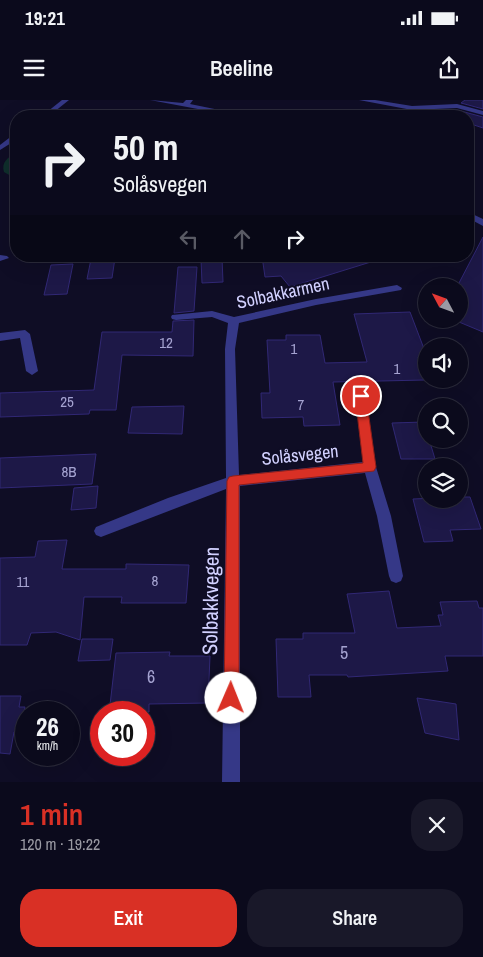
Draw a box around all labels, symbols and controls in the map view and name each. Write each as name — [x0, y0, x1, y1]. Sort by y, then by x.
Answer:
text: 19:21 — [25, 5, 65, 31]
text: Beeline — [210, 53, 273, 83]
icon: menu — [20, 54, 48, 82]
icon: share — [435, 54, 463, 82]
text: 50 m — [113, 124, 178, 171]
icon: right — [30, 130, 95, 195]
text: Solåsvegen — [113, 169, 207, 199]
icon: left — [175, 225, 203, 253]
icon: ahead — [228, 225, 256, 253]
icon: right — [281, 225, 309, 253]
street label: Solbakkarmen — [234, 270, 332, 315]
north arrow — [418, 278, 468, 328]
map controls — [418, 278, 468, 508]
house number: 12 — [159, 332, 173, 353]
house number: 1 — [291, 338, 298, 359]
button: sound — [418, 338, 468, 388]
house number: 1 — [394, 358, 401, 379]
pin — [340, 375, 382, 417]
icon: arrive — [347, 382, 375, 410]
house number: 25 — [60, 391, 74, 412]
house number: 7 — [298, 394, 305, 415]
button: search — [418, 398, 468, 448]
street label: Solåsvegen — [260, 438, 340, 471]
button: layers — [418, 458, 468, 508]
house number: 8B — [61, 461, 77, 482]
street label: Solbakkvegen — [195, 547, 226, 655]
house number: 8 — [152, 570, 159, 591]
house number: 11 — [17, 571, 30, 592]
house number: 5 — [340, 640, 348, 665]
house number: 6 — [147, 664, 155, 689]
position arrow — [204, 671, 256, 723]
speed limit sign: 30 — [90, 701, 155, 766]
text: 26 — [36, 710, 59, 744]
text: km/h — [37, 738, 58, 754]
text: 1 min — [20, 794, 83, 834]
button: close — [411, 799, 463, 851]
text: 120 m · 19:22 — [20, 833, 100, 855]
button: Exit — [20, 889, 237, 947]
button: Share — [247, 889, 463, 947]

